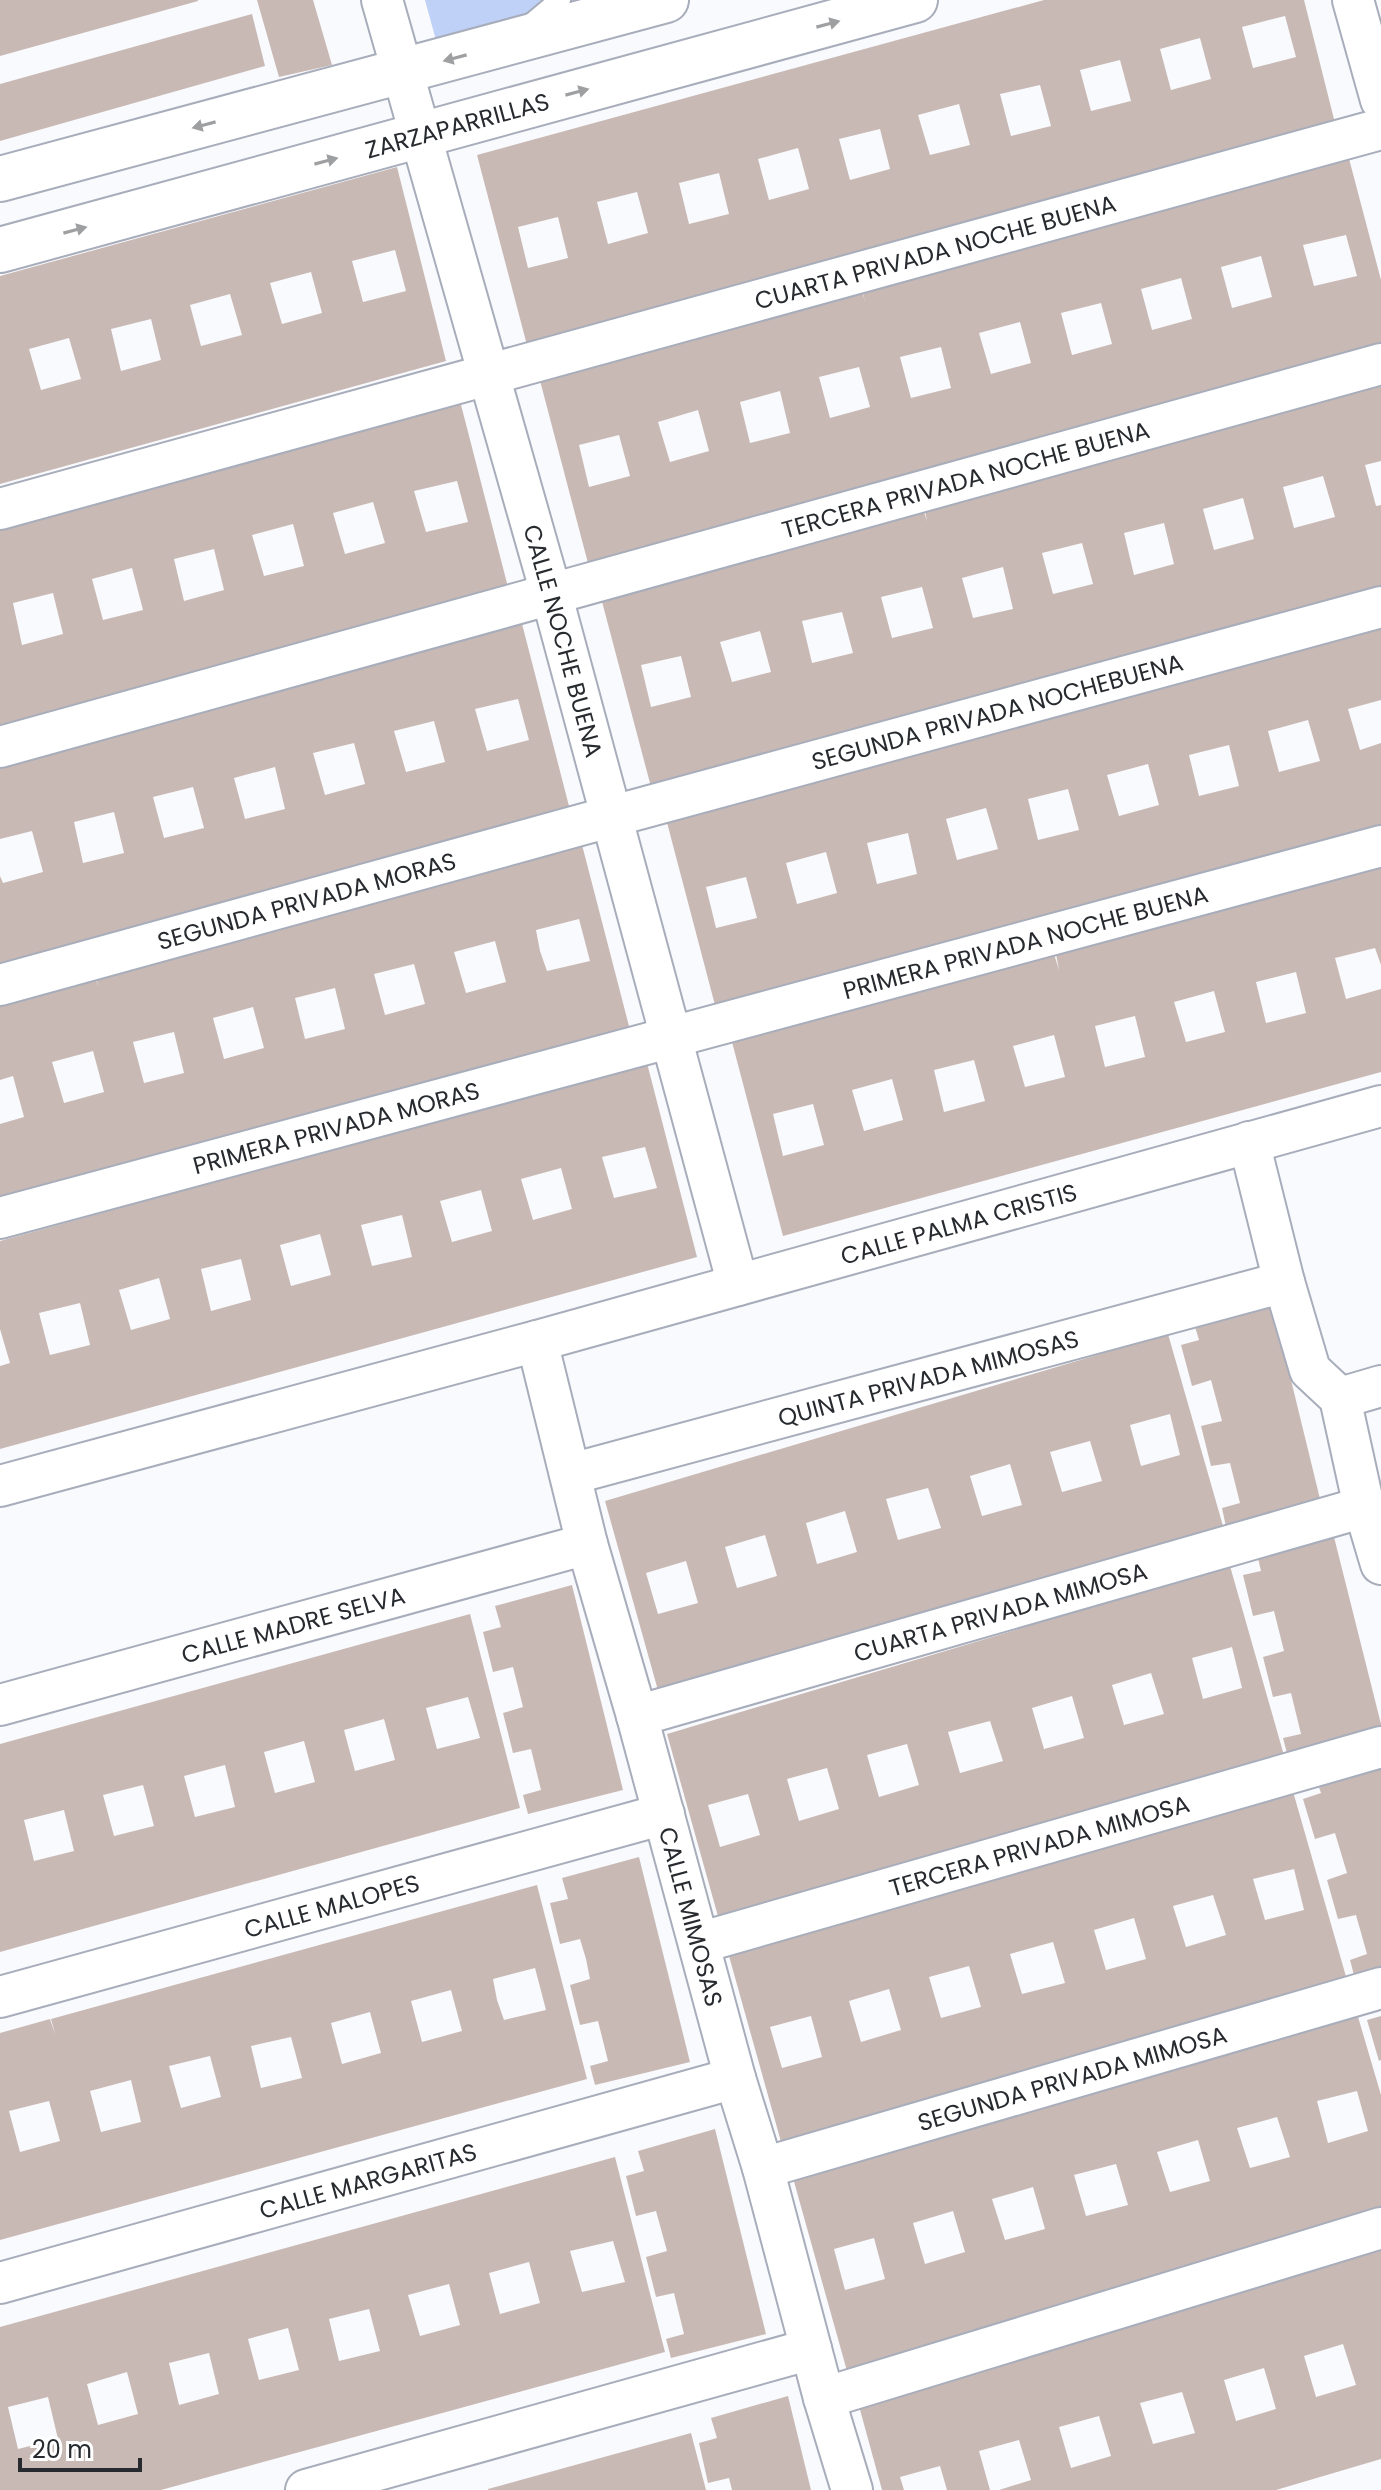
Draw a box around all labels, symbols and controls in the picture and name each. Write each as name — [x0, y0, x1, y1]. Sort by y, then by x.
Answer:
one-way arrow — [816, 17, 840, 30]
one-way arrow — [443, 52, 468, 64]
street label: ZARZAPARRILLAS — [362, 84, 553, 166]
one-way arrow — [564, 86, 589, 98]
one-way arrow — [192, 119, 217, 131]
one-way arrow — [315, 154, 339, 167]
street label: CUARTA PRIVADA NOCHE BUENA — [751, 186, 1120, 317]
one-way arrow — [63, 223, 88, 235]
street label: TERCERA PRIVADA NOCHE BUENA — [778, 413, 1153, 546]
street label: CALLE NOCHE BUENA — [516, 521, 611, 761]
street label: SEGUNDA PRIVADA NOCHEBUENA — [808, 645, 1187, 778]
street label: SEGUNDA PRIVADA MORAS — [153, 844, 460, 957]
street label: PRIMERA PRIVADA NOCHE BUENA — [839, 877, 1212, 1007]
street label: PRIMERA PRIVADA MORAS — [189, 1073, 483, 1182]
street label: CALLE PALMA CRISTIS — [837, 1175, 1081, 1272]
street label: QUINTA PRIVADA MIMOSAS — [774, 1322, 1082, 1434]
street label: CUARTA PRIVADA MIMOSA — [850, 1554, 1151, 1669]
street label: CALLE MADRE SELVA — [178, 1578, 409, 1671]
street label: TERCERA PRIVADA MIMOSA — [885, 1786, 1193, 1904]
street label: CALLE MIMOSAS — [651, 1823, 731, 2010]
street label: CALLE MALOPES — [240, 1866, 423, 1946]
street label: SEGUNDA PRIVADA MIMOSA — [914, 2017, 1231, 2139]
street label: CALLE MARGARITAS — [255, 2134, 480, 2226]
scale bar — [20, 2422, 140, 2472]
text: 20 m — [32, 2433, 92, 2466]

